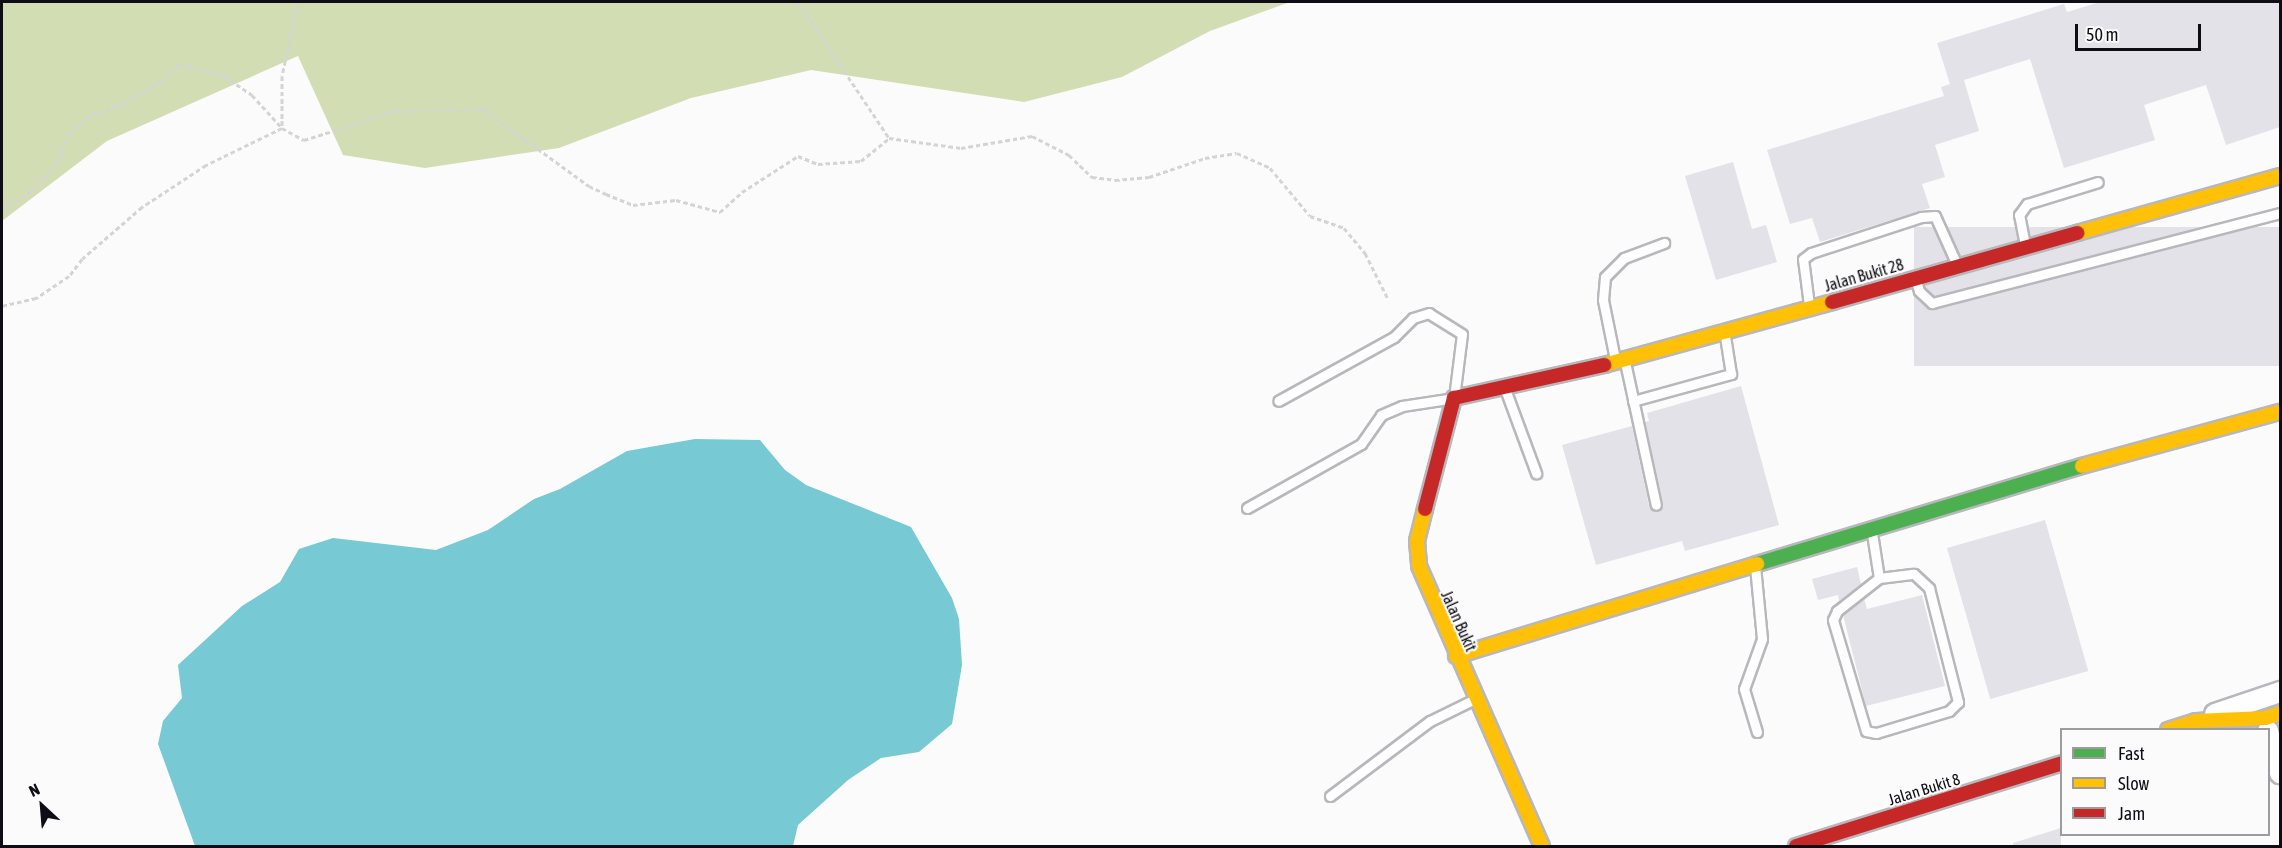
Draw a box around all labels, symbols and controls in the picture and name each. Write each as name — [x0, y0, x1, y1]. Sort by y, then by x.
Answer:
scale bar — [2078, 12, 2204, 50]
text: 50 m — [2086, 24, 2118, 45]
street label: Jalan Bukit 28 — [1822, 255, 1906, 295]
street label: Jalan Bukit — [1437, 588, 1481, 654]
legend — [2060, 728, 2270, 836]
text: Fast — [2118, 743, 2145, 764]
street label: Jalan Bukit 8 — [1886, 769, 1962, 809]
text: Slow — [2118, 773, 2149, 794]
north arrow — [12, 776, 72, 836]
text: N — [26, 780, 42, 800]
text: Jam — [2118, 803, 2145, 824]

